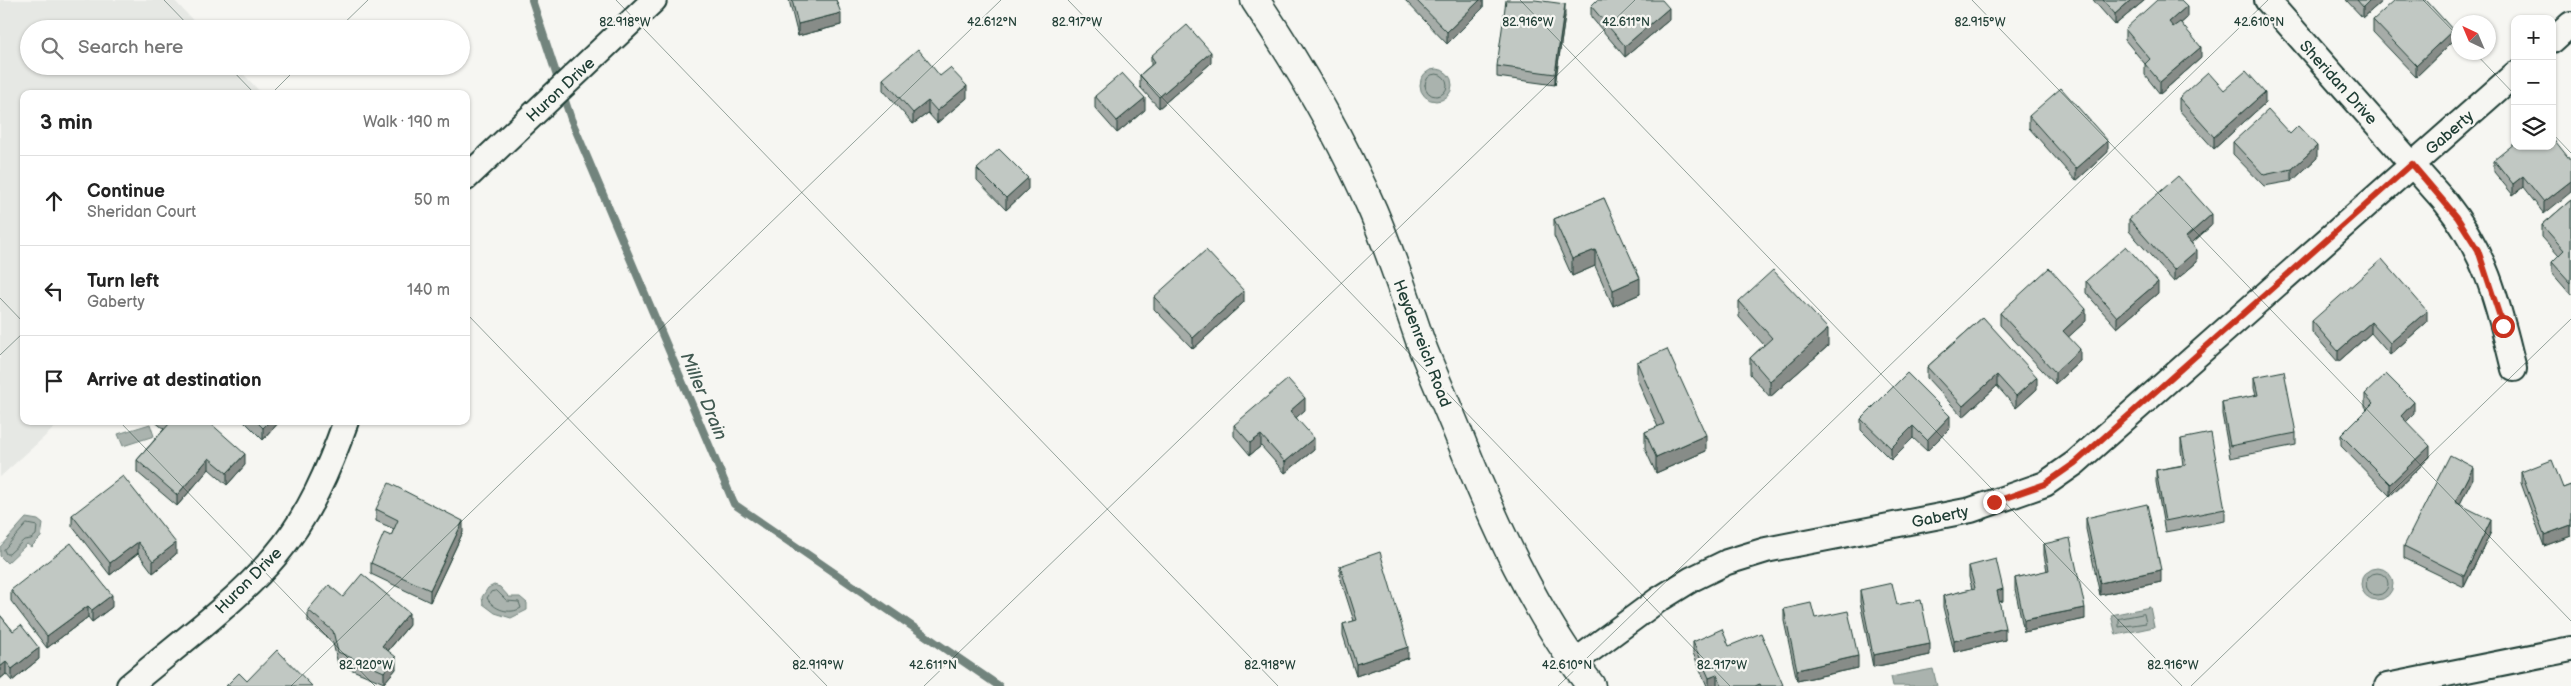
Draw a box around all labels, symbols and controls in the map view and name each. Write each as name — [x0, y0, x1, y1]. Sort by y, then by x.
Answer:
text: 82.918°W — [599, 15, 651, 30]
text: 42.612°N — [967, 15, 1017, 30]
text: 82.917°W — [1052, 15, 1102, 30]
text: 82.916°W — [1502, 15, 1554, 30]
text: 42.611°N — [1602, 15, 1650, 30]
text: 82.915°W — [1954, 15, 2006, 30]
text: 42.610°N — [2234, 15, 2284, 30]
north arrow — [2451, 15, 2496, 60]
map controls — [2511, 15, 2556, 150]
button: + — [2511, 15, 2556, 60]
search box — [20, 20, 470, 75]
icon: search — [38, 34, 66, 62]
text: Search here — [78, 36, 183, 59]
street label: Sheridan Drive — [2295, 37, 2381, 129]
street label: Huron Drive — [523, 53, 599, 126]
button: − — [2511, 60, 2556, 105]
button: layers — [2511, 105, 2556, 150]
street label: Gaberty — [2422, 107, 2479, 159]
text: 3 min — [40, 110, 93, 135]
text: Walk · 190 m — [363, 113, 450, 132]
text: Continue — [87, 180, 165, 203]
icon: ahead — [40, 187, 68, 215]
text: 50 m — [414, 191, 450, 210]
text: Sheridan Court — [87, 203, 196, 222]
text: Turn left — [87, 270, 159, 293]
icon: left — [40, 277, 68, 305]
street label: Heydenreich Road — [1389, 277, 1455, 410]
text: 140 m — [407, 281, 450, 300]
text: Gaberty — [87, 293, 145, 312]
route start — [2492, 315, 2515, 338]
water label: Miller Drain — [676, 349, 731, 443]
icon: arrive — [40, 367, 68, 395]
text: Arrive at destination — [87, 369, 262, 392]
route end — [1983, 491, 2006, 514]
street label: Gaberty — [1910, 502, 1971, 533]
street label: Huron Drive — [212, 544, 287, 618]
text: 82.920°W — [339, 658, 393, 673]
text: 82.919°W — [792, 658, 844, 673]
text: 42.611°N — [909, 658, 957, 673]
text: 82.918°W — [1244, 658, 1296, 673]
text: 42.610°N — [1542, 658, 1592, 673]
text: 82.917°W — [1697, 658, 1747, 673]
text: 82.916°W — [2147, 658, 2199, 673]

